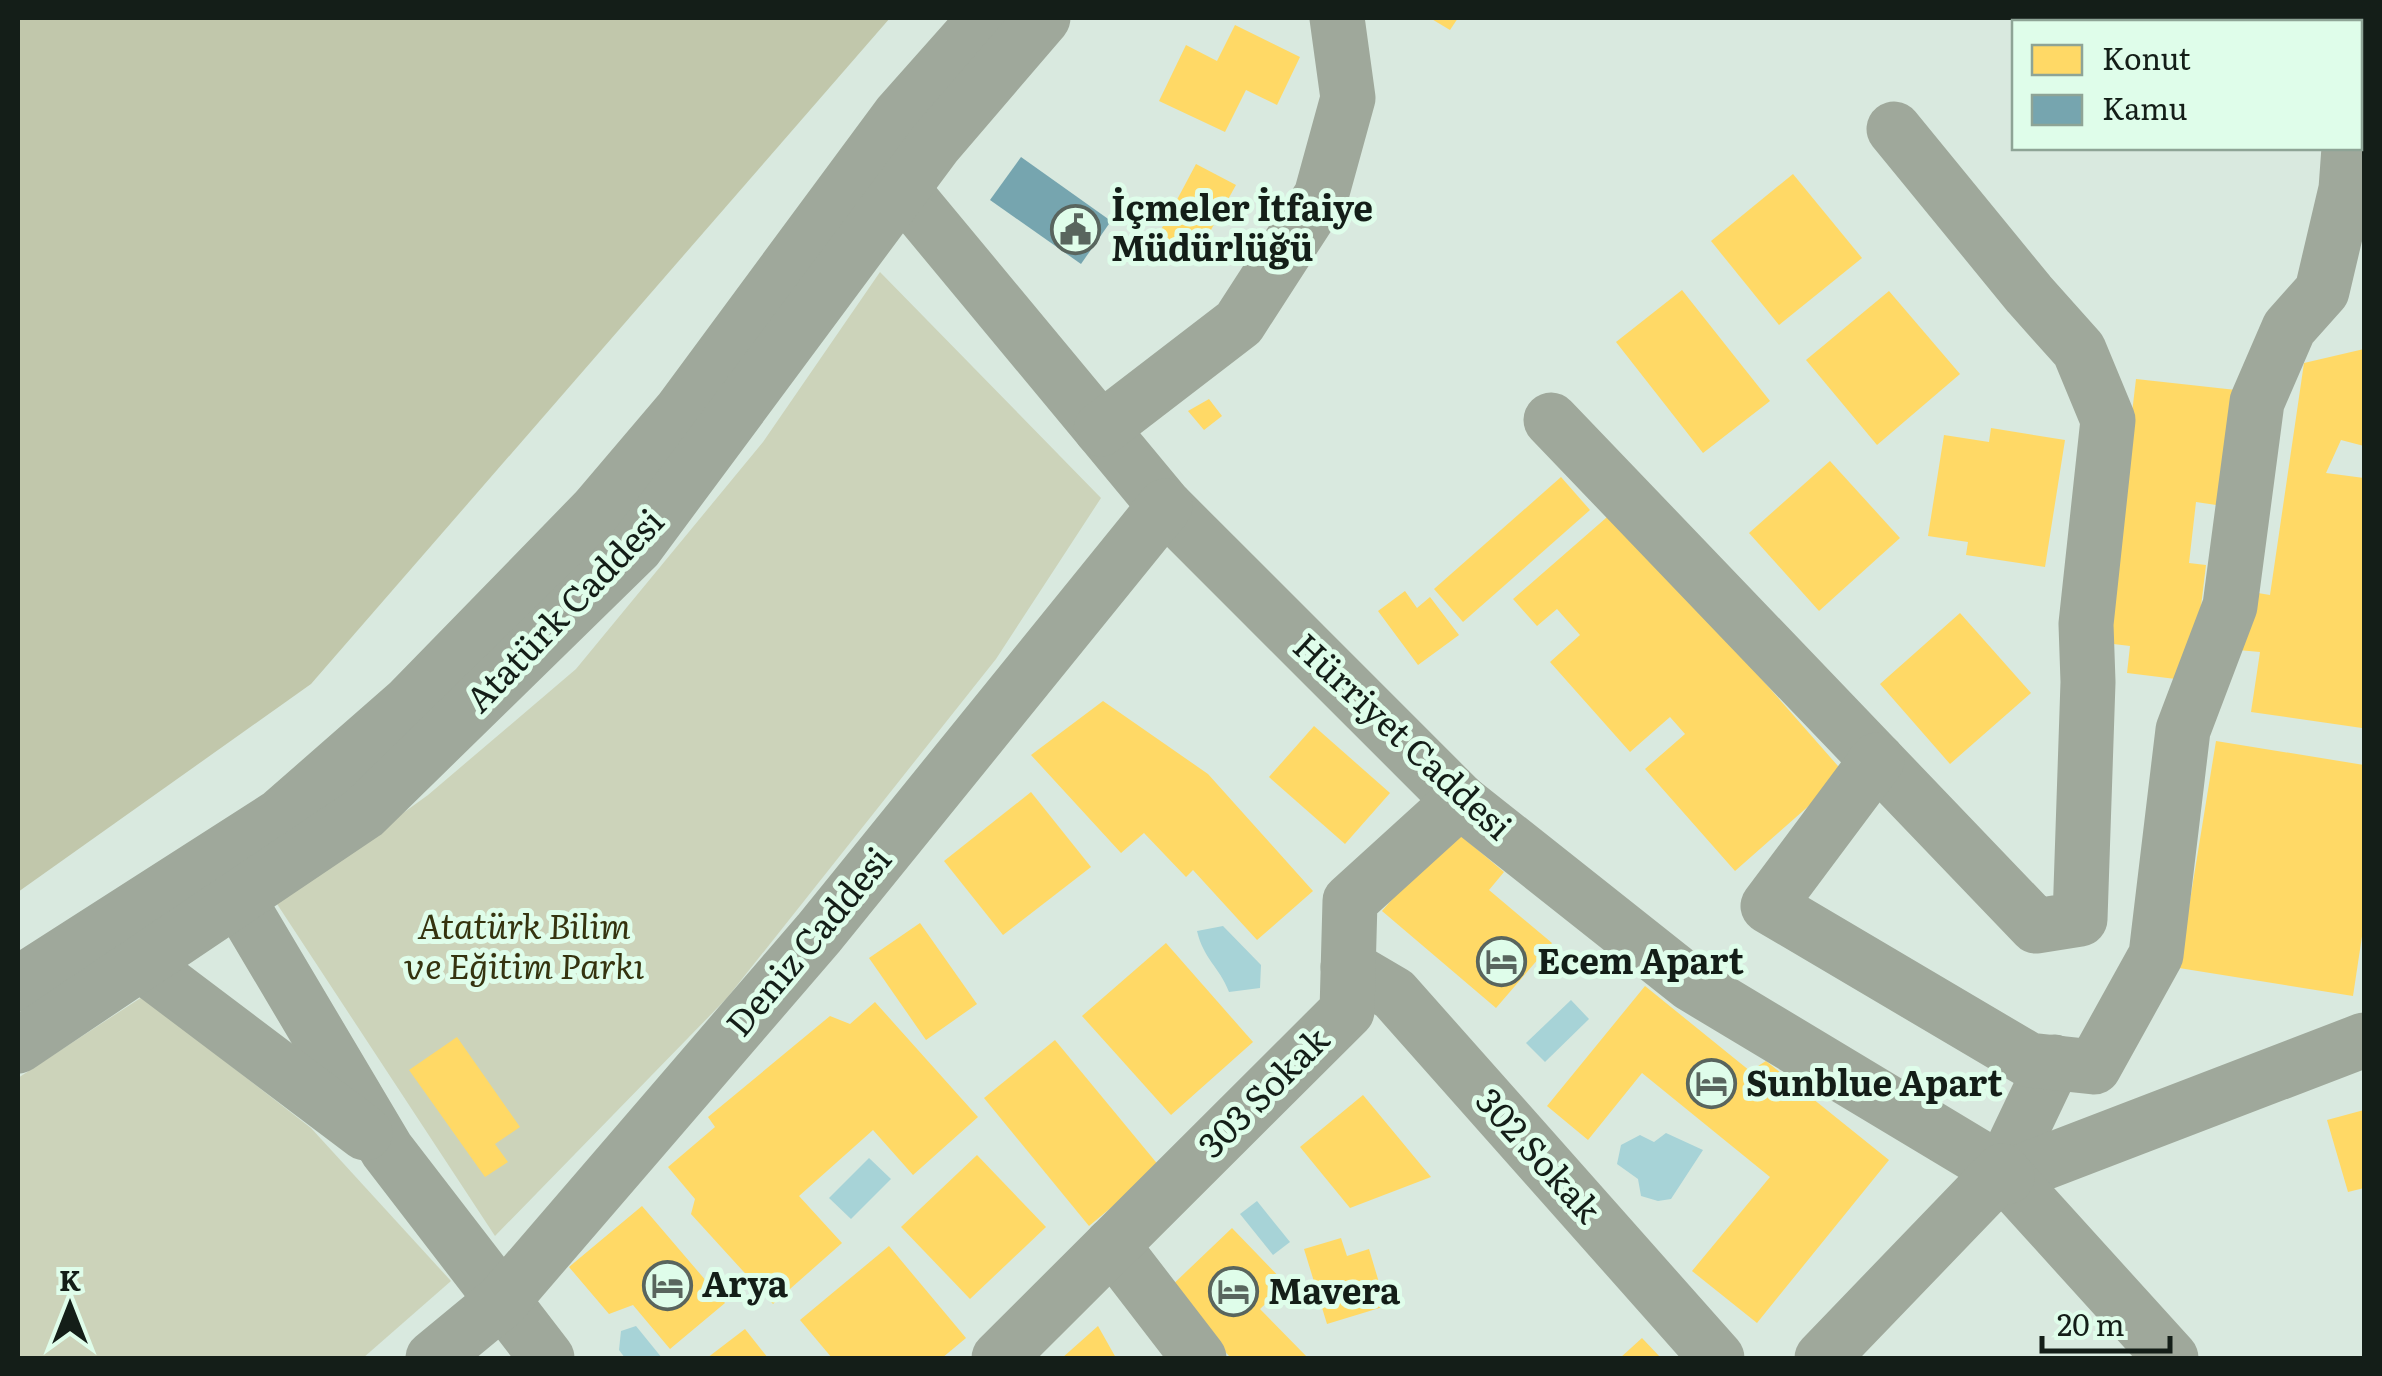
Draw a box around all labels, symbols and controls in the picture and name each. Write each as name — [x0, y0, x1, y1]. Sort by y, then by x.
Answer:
legend — [2012, 20, 2362, 150]
text: Konut — [2102, 35, 2191, 79]
text: Kamu — [2102, 85, 2187, 129]
place label: İçmeler İtfaiye Müdürlüğü — [1111, 180, 1373, 272]
public building icon: İçmeler İtfaiye Müdürlüğü — [1050, 203, 1102, 255]
street label: Atatürk Caddesi — [452, 495, 674, 723]
street label: Hürriyet Caddesi — [1283, 619, 1525, 850]
street label: Deniz Caddesi — [712, 834, 902, 1046]
park label: Atatürk Bilim ve Eğitim Parkı — [404, 898, 645, 990]
place label: Ecem Apart — [1537, 933, 1744, 985]
hotel icon: Ecem Apart — [1476, 936, 1528, 988]
street label: 303 Sokak — [1184, 1013, 1340, 1168]
place label: Sunblue Apart — [1746, 1055, 2003, 1107]
hotel icon: Sunblue Apart — [1685, 1058, 1737, 1110]
street label: 302 Sokak — [1465, 1075, 1616, 1234]
north arrow — [20, 1256, 120, 1356]
place label: Arya — [702, 1256, 789, 1308]
text: K — [59, 1258, 81, 1300]
hotel icon: Arya — [641, 1259, 693, 1311]
place label: Mavera — [1268, 1263, 1401, 1315]
hotel icon: Mavera — [1207, 1266, 1259, 1318]
scale bar — [2042, 1291, 2170, 1353]
text: 20 m — [2057, 1301, 2125, 1345]

